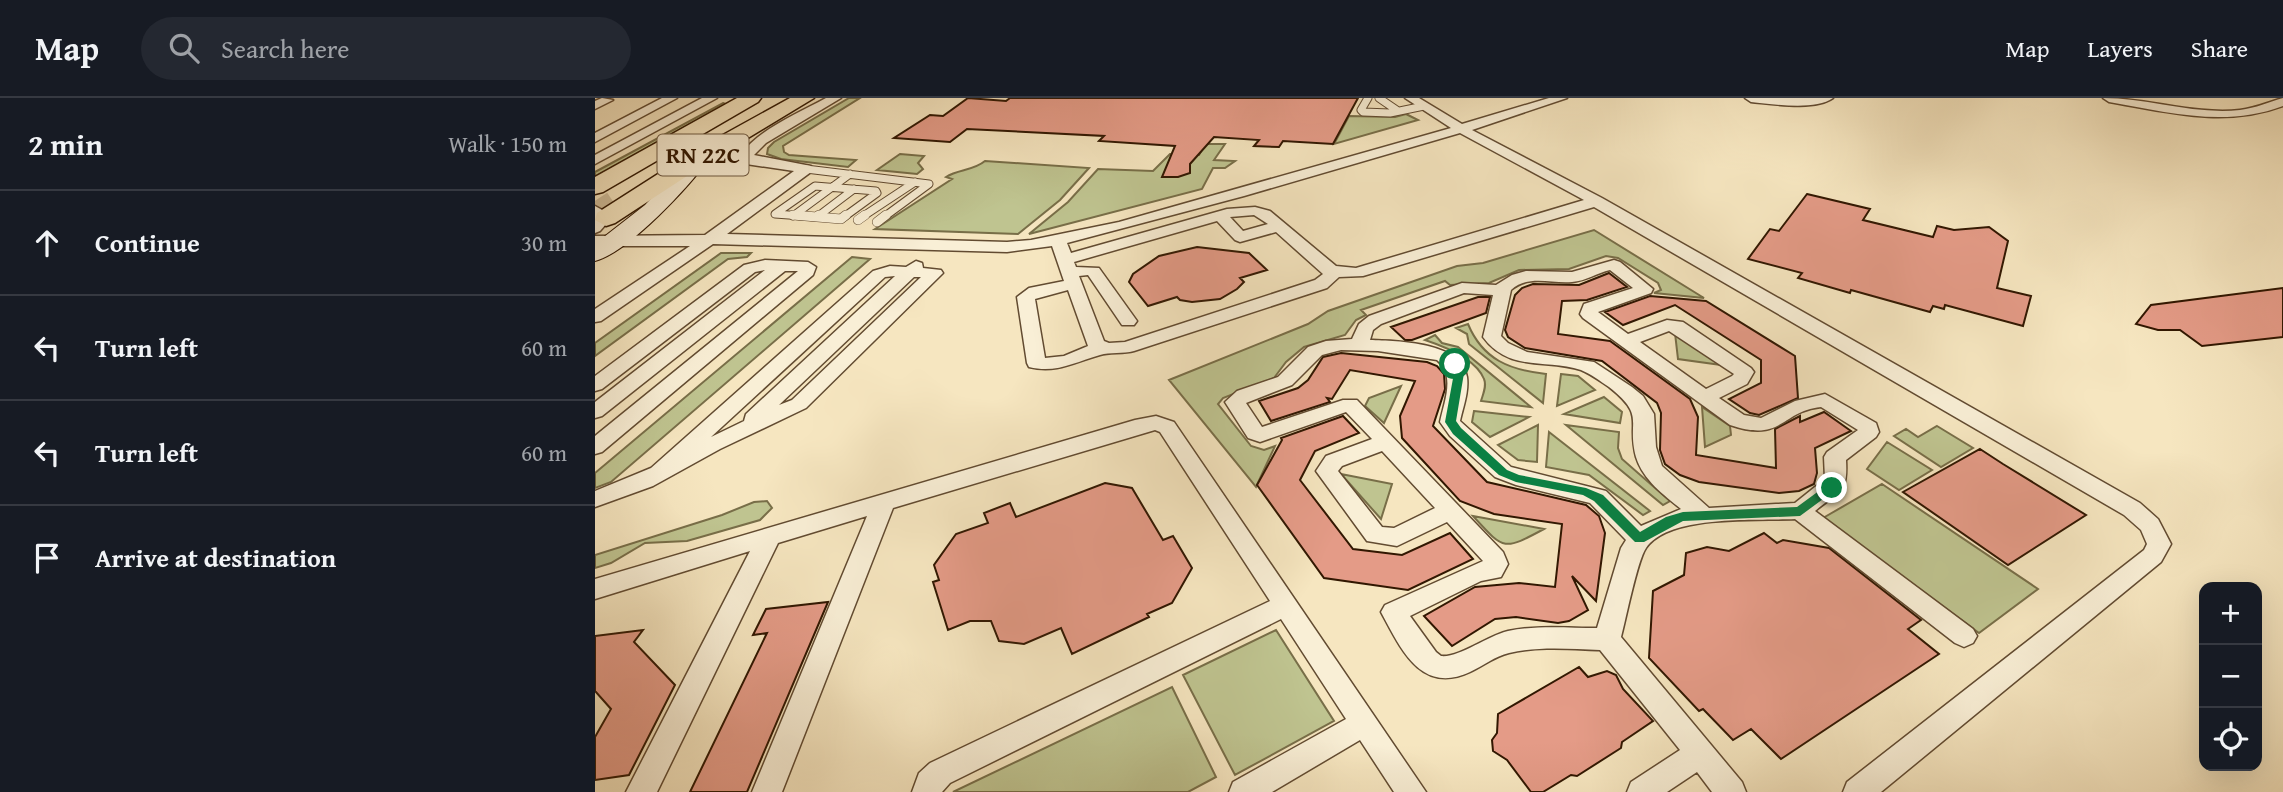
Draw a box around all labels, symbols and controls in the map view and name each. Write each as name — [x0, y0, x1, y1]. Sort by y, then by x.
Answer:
search box — [141, 17, 631, 80]
text: Map — [35, 24, 99, 72]
icon: search — [165, 29, 203, 67]
text: Search here — [221, 29, 349, 68]
text: Map — [2006, 31, 2049, 66]
text: Layers — [2087, 31, 2153, 66]
text: Share — [2191, 31, 2248, 66]
text: 2 min — [28, 122, 103, 166]
text: Walk · 150 m — [448, 127, 567, 160]
road number: RN 22C — [657, 134, 749, 176]
text: Continue — [95, 223, 200, 262]
icon: ahead — [28, 224, 66, 262]
text: 30 m — [521, 226, 567, 259]
text: Turn left — [95, 328, 198, 367]
icon: left — [28, 329, 66, 367]
text: 60 m — [521, 331, 567, 364]
route start — [1439, 348, 1470, 379]
text: Turn left — [95, 433, 198, 472]
icon: left — [28, 434, 66, 472]
text: 60 m — [521, 436, 567, 469]
route end — [1816, 472, 1847, 503]
text: Arrive at destination — [95, 538, 336, 577]
icon: arrive — [28, 539, 66, 577]
map controls — [2199, 582, 2262, 771]
button: + — [2199, 582, 2262, 645]
button: − — [2199, 645, 2262, 708]
button: locate — [2199, 708, 2262, 771]

